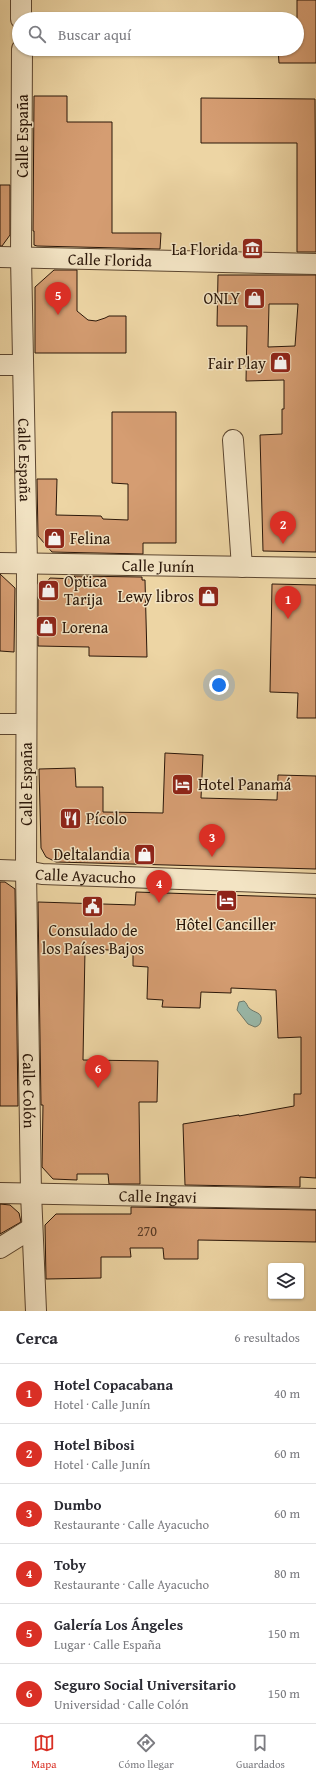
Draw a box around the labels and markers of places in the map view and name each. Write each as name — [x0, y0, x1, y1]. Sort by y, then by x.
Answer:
museum icon: La Florida — [240, 236, 266, 262]
place label: La Florida — [171, 237, 238, 261]
pin: 5 — [45, 282, 71, 315]
shop icon: ONLY — [242, 285, 268, 311]
place label: ONLY — [204, 286, 240, 310]
shop icon: Fair Play — [268, 350, 294, 376]
place label: Fair Play — [208, 351, 266, 375]
pin: 2 — [270, 511, 296, 544]
shop icon: Felina — [41, 525, 67, 551]
place label: Felina — [70, 526, 111, 550]
place label: Optica Tarija — [64, 569, 108, 611]
shop icon: Optica Tarija — [36, 577, 62, 603]
shop icon: Lewy libros — [196, 583, 222, 609]
place label: Lewy libros — [118, 584, 194, 608]
pin: 1 — [275, 586, 301, 619]
shop icon: Lorena — [33, 614, 59, 640]
place label: Lorena — [62, 615, 109, 639]
hotel icon: Hotel Panamá — [170, 771, 196, 797]
place label: Hotel Panamá — [198, 772, 292, 796]
restaurant icon: Pícolo — [57, 805, 83, 831]
place label: Pícolo — [86, 806, 127, 830]
pin: 3 — [199, 824, 225, 857]
shop icon: Deltalandia — [132, 841, 158, 867]
place label: Deltalandia — [53, 842, 130, 866]
pin: 4 — [146, 870, 172, 903]
hotel icon: Hôtel Canciller — [213, 887, 239, 913]
public building icon: Consulado de los Países Bajos — [80, 894, 106, 920]
place label: Hôtel Canciller — [176, 912, 276, 936]
place label: Consulado de los Países Bajos — [42, 918, 144, 960]
pin: 6 — [85, 1055, 111, 1088]

